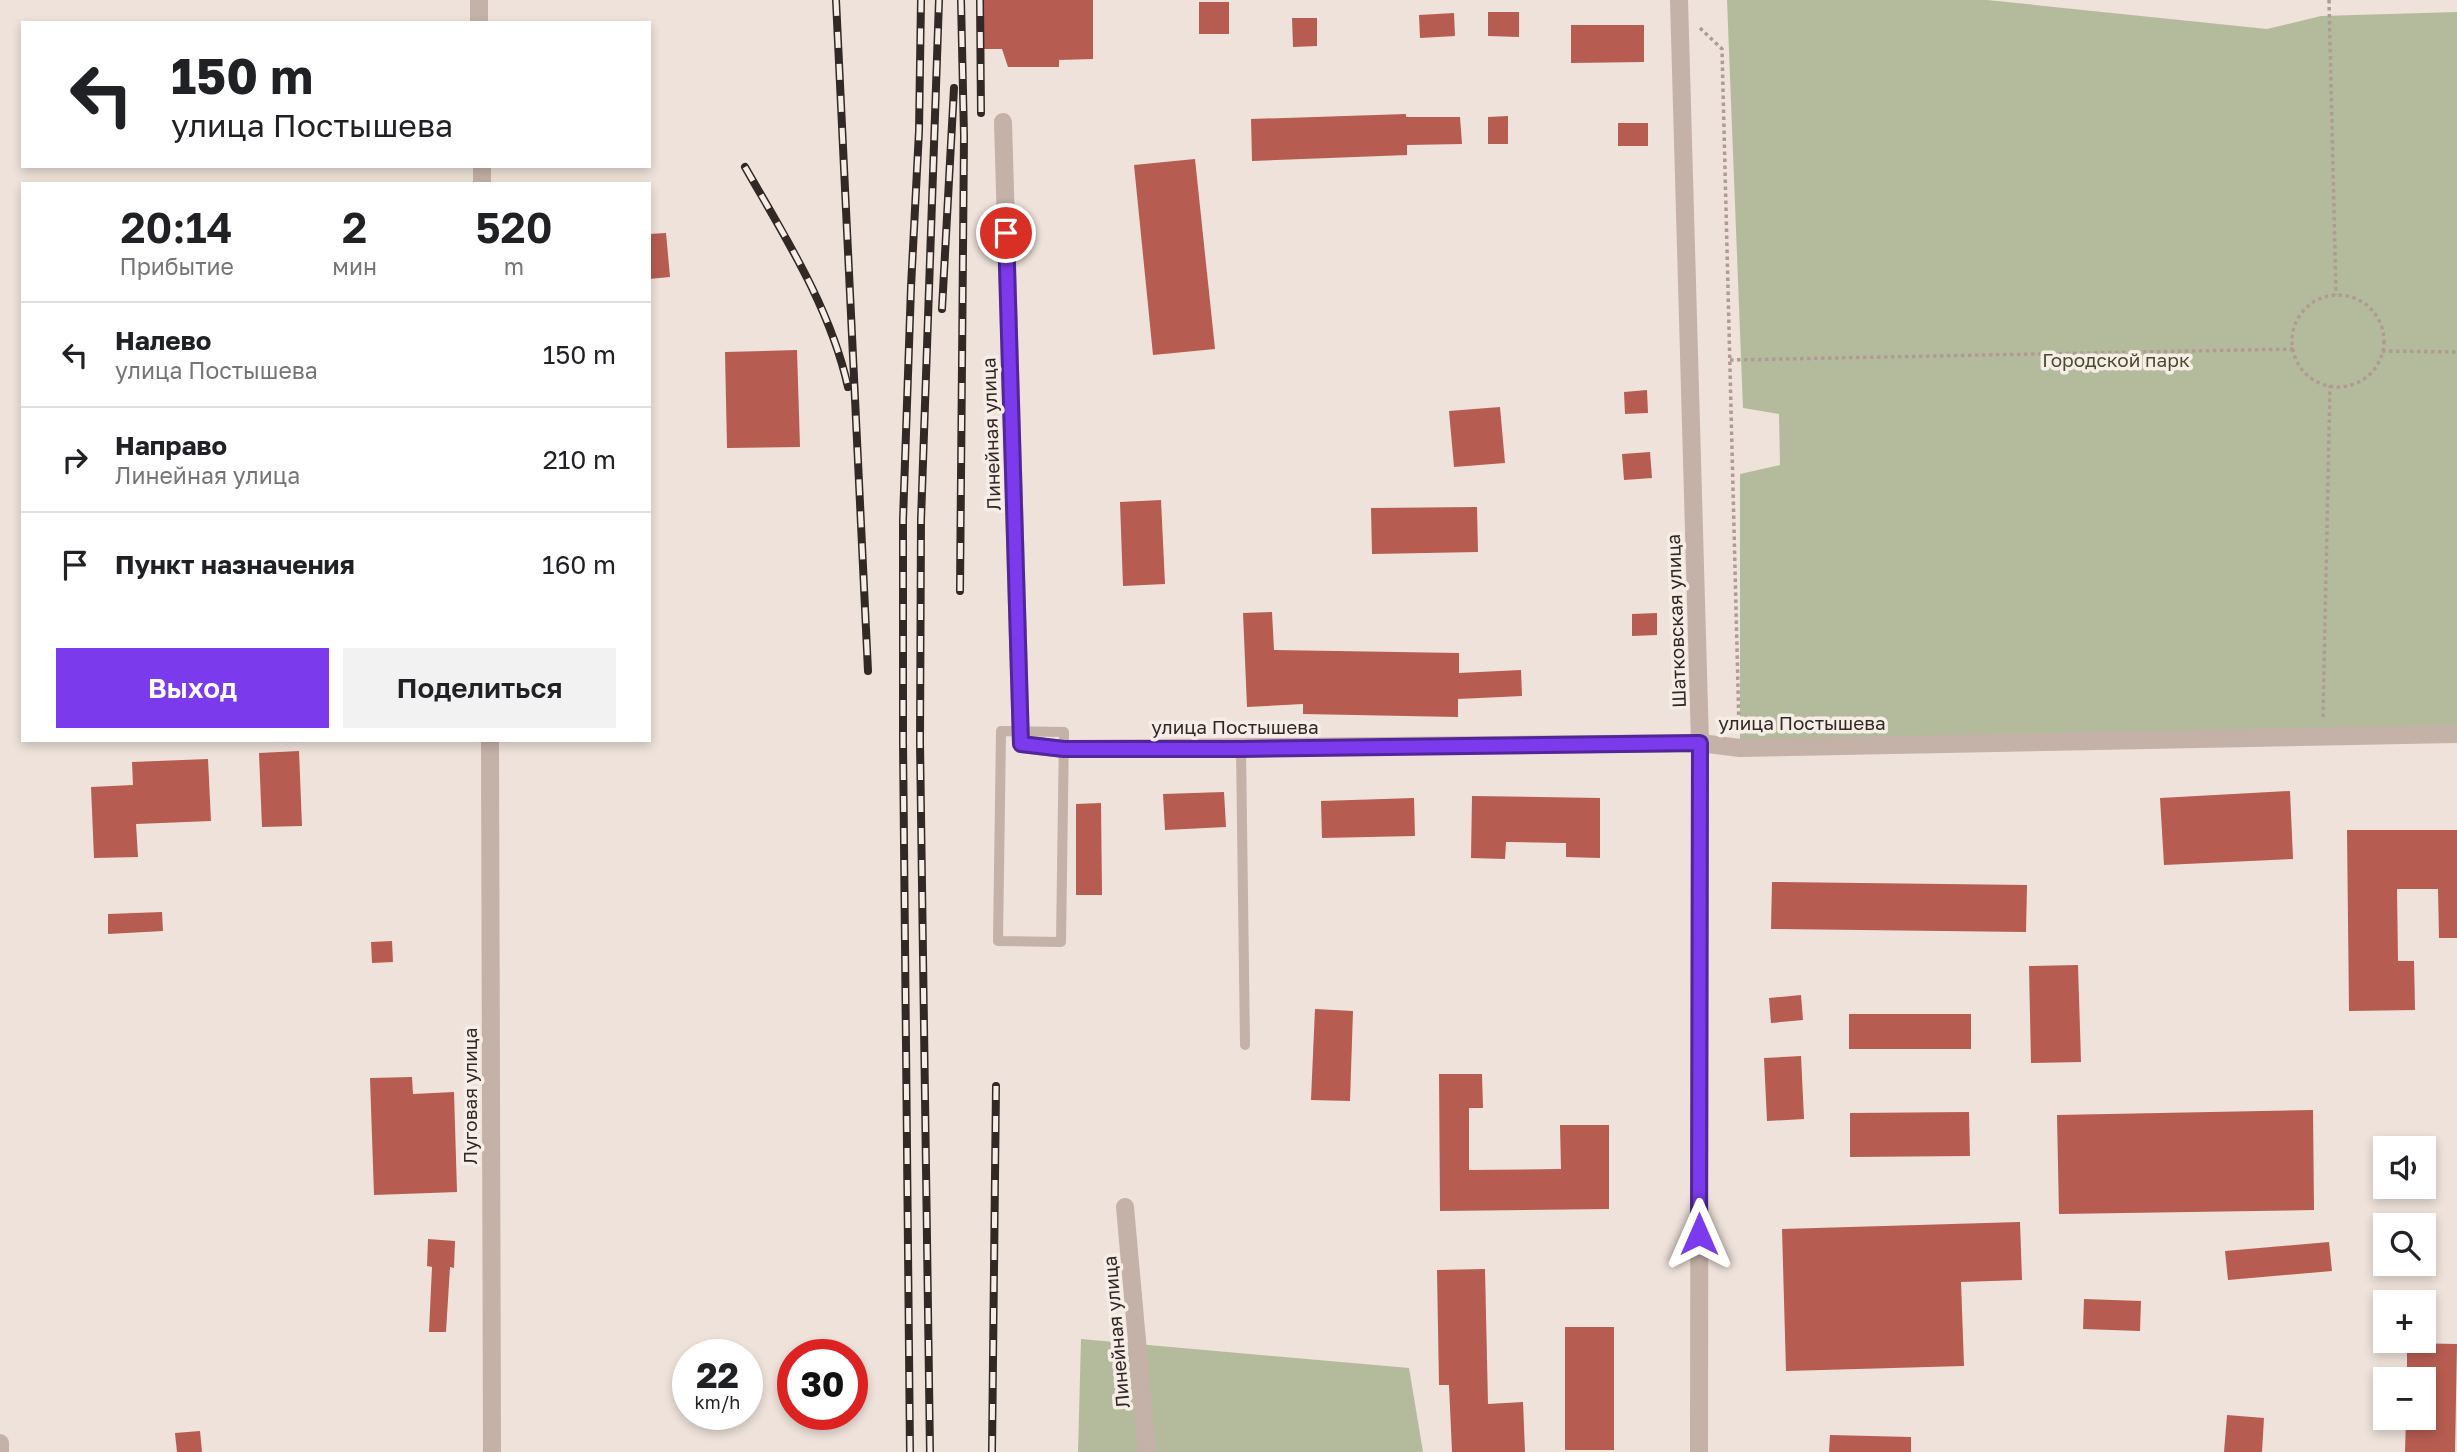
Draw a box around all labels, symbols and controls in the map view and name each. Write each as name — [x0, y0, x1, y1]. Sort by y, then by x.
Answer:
text: 150 m — [171, 46, 313, 105]
icon: left — [56, 49, 147, 140]
text: улица Постышева — [171, 106, 453, 144]
text: 20:14 — [120, 202, 233, 252]
text: 2 — [342, 202, 367, 252]
text: 520 — [475, 202, 553, 252]
pin — [976, 203, 1036, 263]
icon: arrive — [987, 214, 1025, 252]
text: Прибытие — [119, 252, 234, 280]
text: мин — [332, 252, 377, 280]
text: m — [504, 252, 524, 280]
text: Налево — [115, 325, 211, 356]
icon: left — [56, 336, 94, 374]
text: 150 m — [543, 339, 616, 370]
park label: Городской парк — [2042, 348, 2190, 371]
text: улица Постышева — [115, 356, 318, 384]
street label: Линейная улица — [976, 357, 1005, 511]
text: Направо — [115, 430, 227, 461]
icon: right — [56, 441, 94, 479]
text: 210 m — [543, 444, 616, 475]
text: Линейная улица — [115, 461, 300, 489]
street label: Шатковская улица — [1661, 534, 1690, 708]
icon: arrive — [56, 546, 94, 584]
text: Пункт назначения — [115, 549, 355, 580]
text: 160 m — [542, 549, 616, 580]
button: Выход — [56, 648, 329, 728]
button: Поделиться — [343, 648, 616, 728]
street label: улица Постышева — [1718, 711, 1886, 734]
street label: улица Постышева — [1151, 715, 1319, 738]
street label: Луговая улица — [458, 1028, 481, 1164]
map controls — [2373, 1136, 2436, 1430]
button: sound — [2373, 1136, 2436, 1199]
position arrow — [1662, 1197, 1736, 1271]
button: search — [2373, 1213, 2436, 1276]
street label: Линейная улица — [1097, 1255, 1134, 1409]
button: + — [2373, 1290, 2436, 1353]
speed limit sign: 30 — [777, 1339, 868, 1430]
text: 22 — [696, 1354, 739, 1396]
button: − — [2373, 1367, 2436, 1430]
text: km/h — [695, 1391, 740, 1413]

